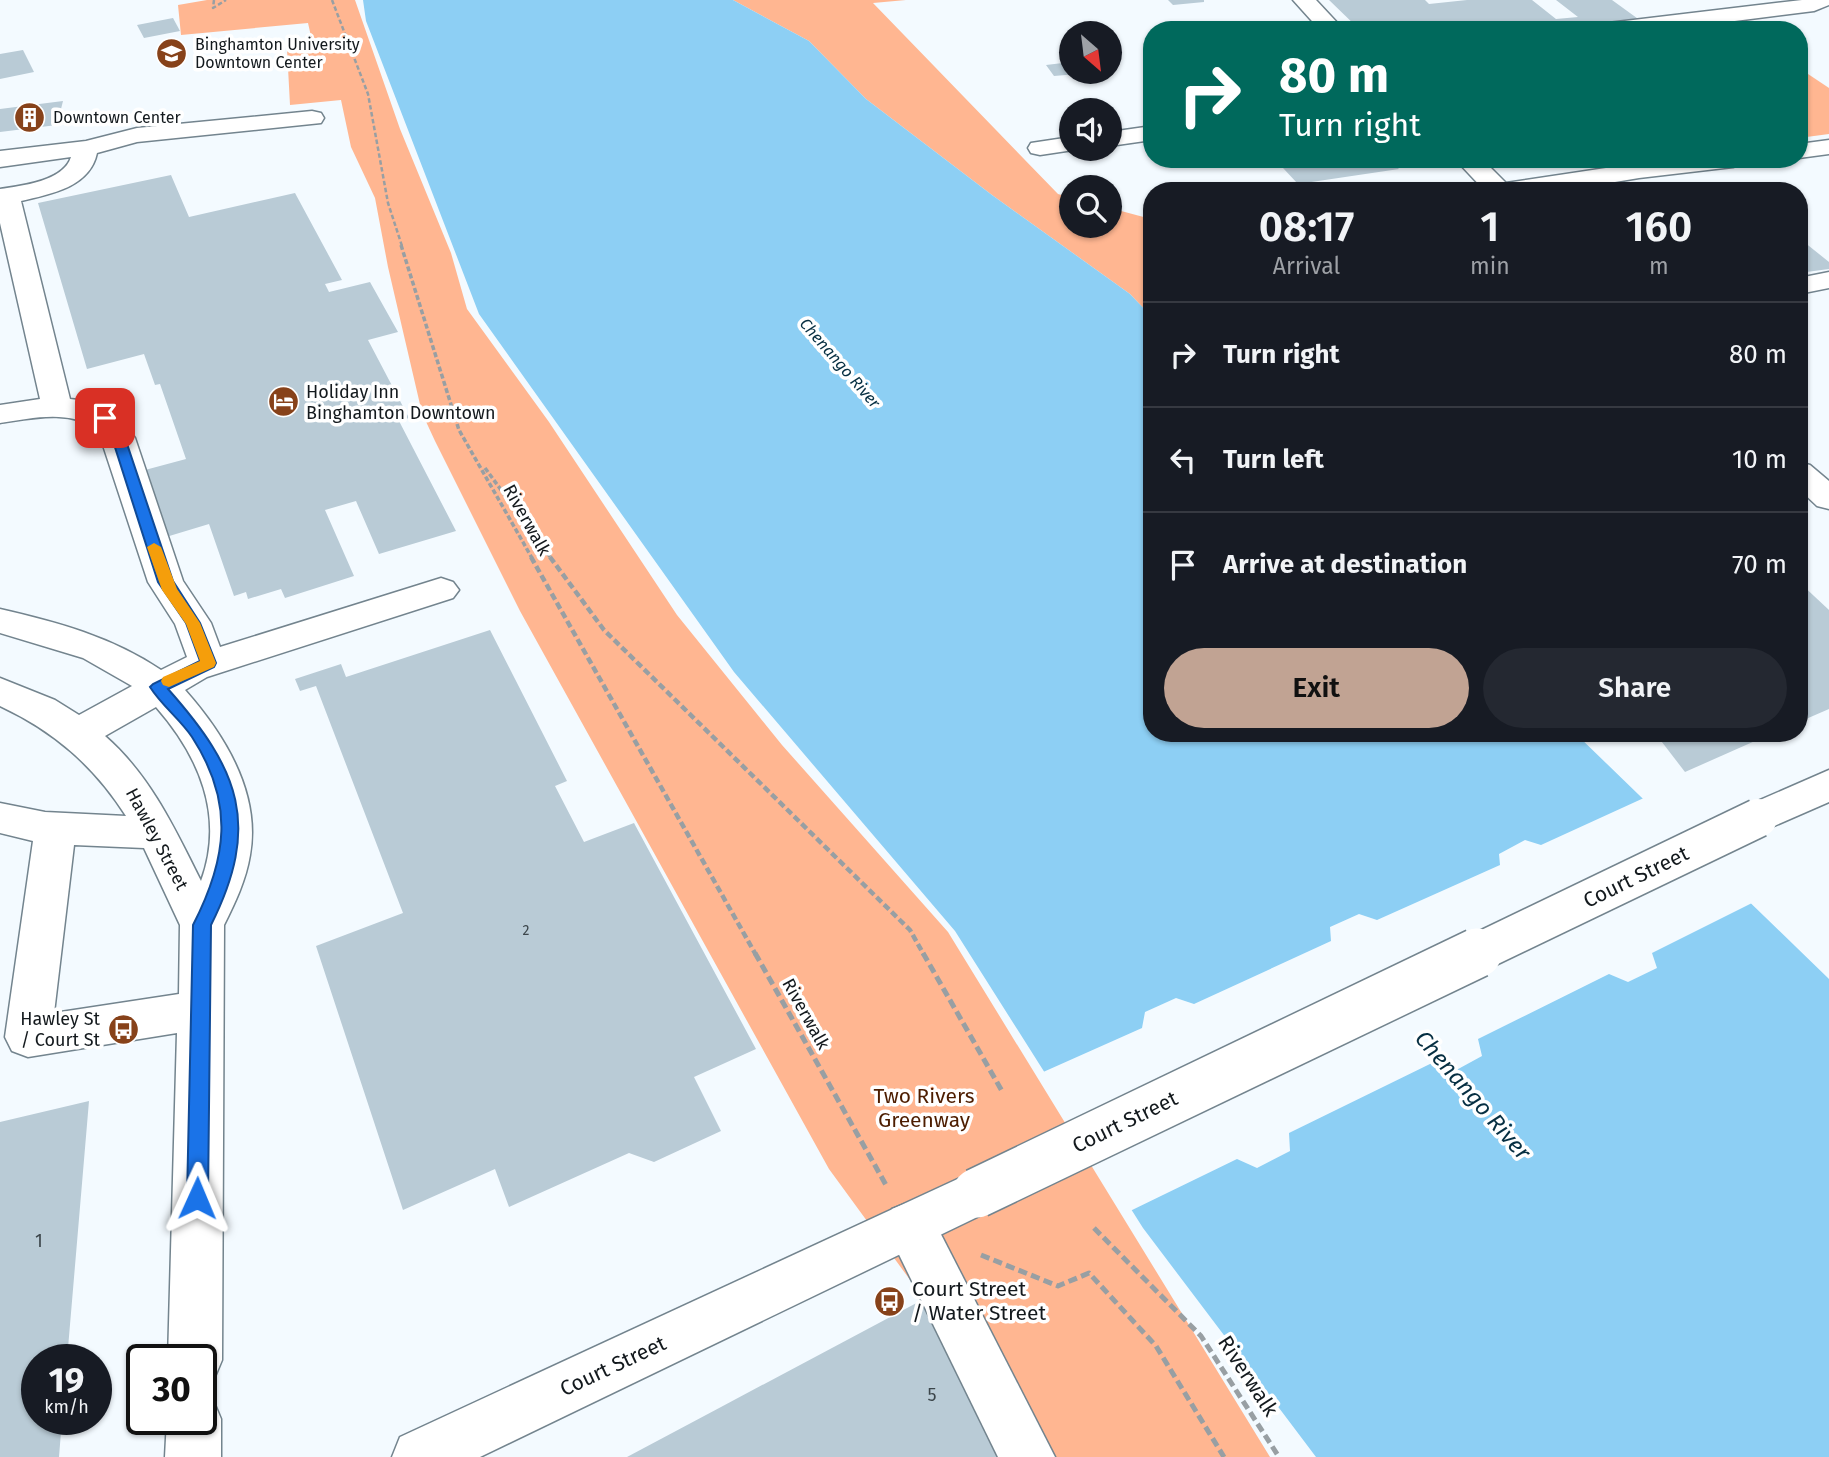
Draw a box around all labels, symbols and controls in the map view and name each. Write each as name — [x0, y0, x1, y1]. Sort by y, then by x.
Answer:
north arrow — [1059, 21, 1122, 84]
map controls — [1059, 21, 1122, 238]
place label: Binghamton University Downtown Center — [195, 35, 360, 72]
school or university icon: Binghamton University Downtown Center — [155, 36, 189, 70]
text: 80 m — [1279, 46, 1389, 105]
icon: right — [1164, 49, 1255, 140]
button: sound — [1059, 98, 1122, 161]
building icon: Downtown Center — [13, 100, 47, 134]
text: Turn right — [1279, 106, 1421, 144]
place label: Downtown Center — [53, 108, 181, 127]
button: search — [1059, 175, 1122, 238]
text: 08:17 — [1259, 202, 1354, 252]
text: 1 — [1480, 202, 1499, 252]
text: 160 — [1625, 202, 1692, 252]
text: Arrival — [1273, 252, 1340, 280]
text: min — [1470, 252, 1510, 280]
text: m — [1649, 252, 1669, 280]
water label: Chenango River — [796, 314, 885, 412]
icon: right — [1164, 336, 1202, 374]
text: Turn right — [1223, 339, 1340, 370]
text: 80 m — [1729, 339, 1787, 370]
place label: Holiday Inn Binghamton Downtown — [306, 381, 496, 424]
hotel icon: Holiday Inn Binghamton Downtown — [266, 385, 300, 419]
pin — [75, 388, 135, 448]
icon: arrive — [86, 399, 124, 437]
icon: left — [1164, 441, 1202, 479]
text: Turn left — [1223, 444, 1324, 475]
text: 10 m — [1732, 444, 1787, 475]
street label: Riverwalk — [498, 480, 556, 560]
icon: arrive — [1164, 546, 1202, 584]
text: Arrive at destination — [1223, 549, 1467, 580]
text: 70 m — [1732, 549, 1787, 580]
button: Exit — [1164, 648, 1469, 728]
button: Share — [1483, 648, 1787, 728]
street label: Hawley Street — [121, 784, 193, 894]
street label: Court Street — [1579, 840, 1693, 914]
house number: 2 — [523, 922, 530, 939]
street label: Riverwalk — [777, 974, 835, 1054]
place label: Hawley St / Court St — [20, 1008, 100, 1051]
bus stop icon: Hawley St / Court St — [106, 1012, 140, 1046]
water label: Chenango River — [1409, 1025, 1538, 1166]
park label: Two Rivers Greenway — [873, 1083, 975, 1133]
street label: Court Street — [1068, 1085, 1182, 1159]
position arrow — [160, 1161, 234, 1235]
house number: 1 — [35, 1230, 43, 1252]
place label: Court Street / Water Street — [912, 1276, 1046, 1326]
bus stop icon: Court Street / Water Street — [872, 1284, 906, 1318]
street label: Court Street — [556, 1330, 671, 1402]
street label: Riverwalk — [1212, 1331, 1284, 1422]
speed limit sign: 30 — [126, 1344, 217, 1435]
text: 19 — [49, 1359, 84, 1401]
house number: 5 — [927, 1384, 937, 1406]
text: km/h — [44, 1396, 89, 1418]

